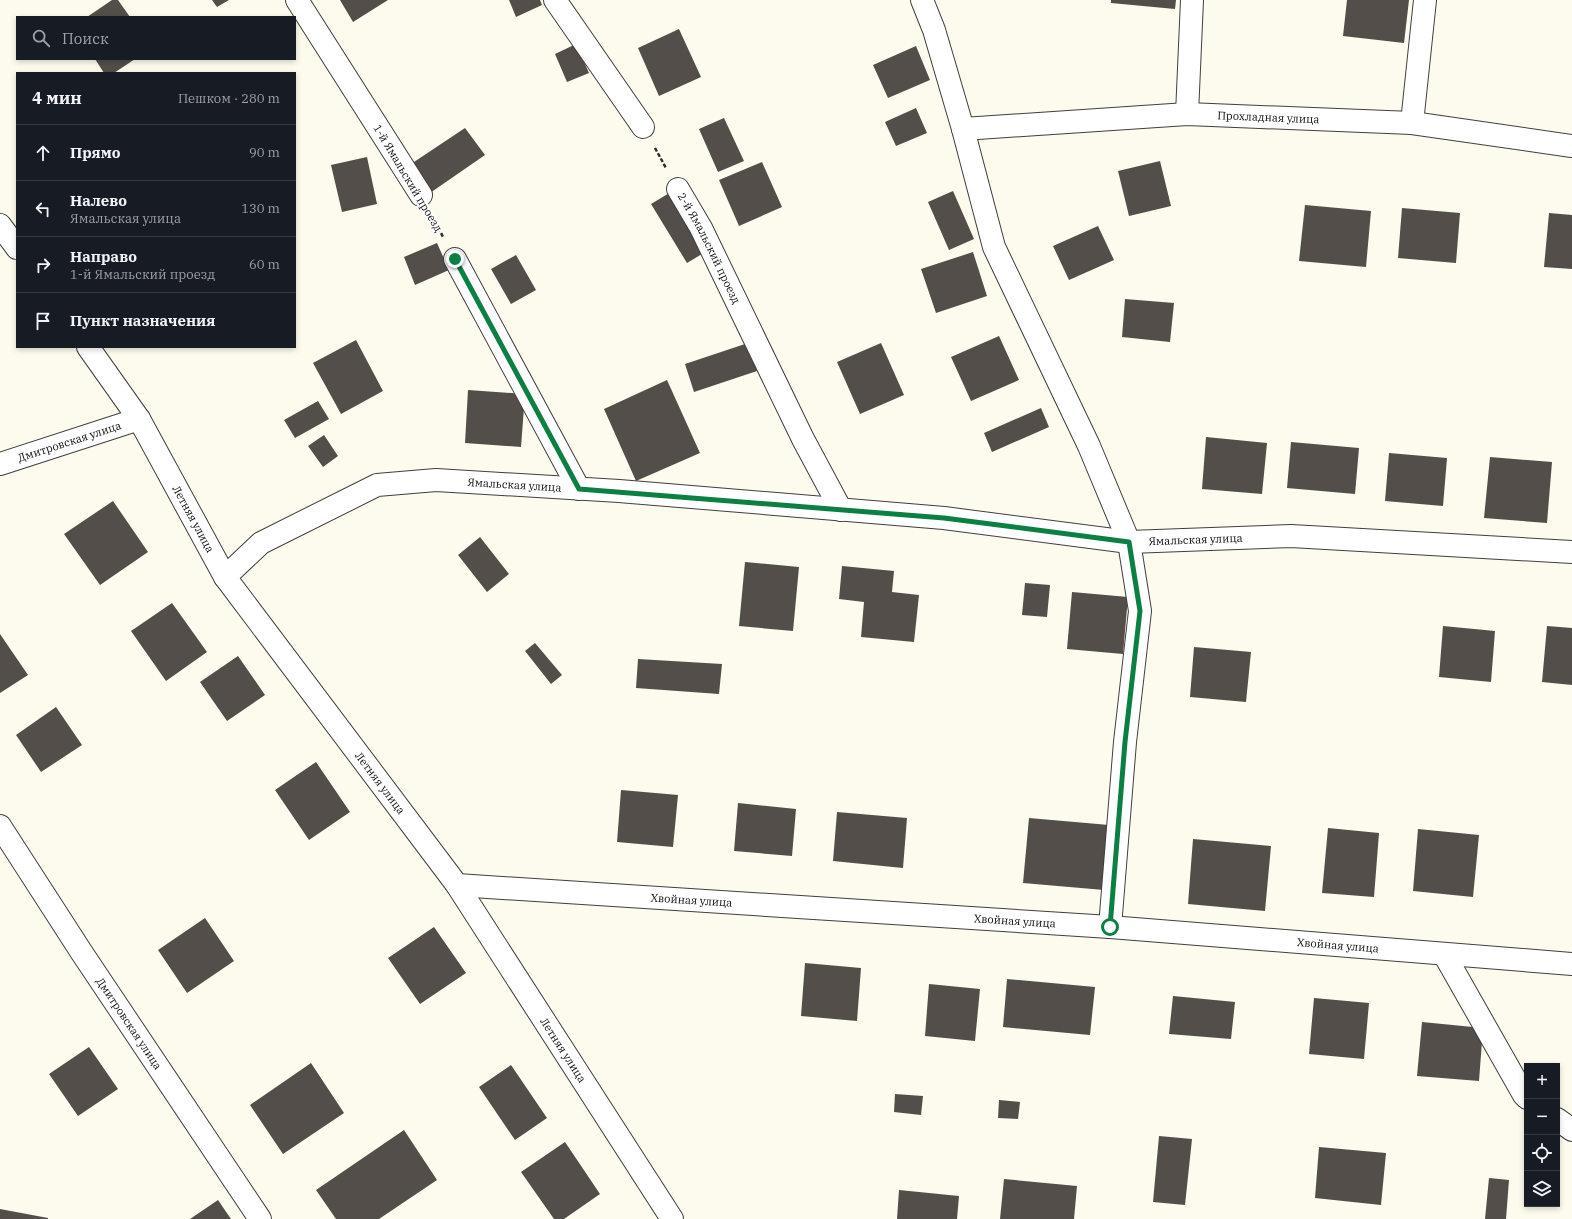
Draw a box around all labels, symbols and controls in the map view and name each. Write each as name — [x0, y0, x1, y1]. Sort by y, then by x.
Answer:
search box — [16, 16, 296, 60]
icon: search — [30, 27, 52, 49]
text: Поиск — [62, 29, 109, 48]
text: 4 мин — [32, 87, 82, 109]
text: Пешком · 280 m — [178, 90, 280, 107]
street label: Прохладная улица — [1217, 108, 1320, 126]
street label: 1-й Ямальский проезд — [370, 122, 446, 234]
icon: ahead — [32, 142, 54, 164]
text: Прямо — [70, 143, 121, 162]
text: 90 m — [249, 144, 280, 161]
street label: 2-й Ямальский проезд — [675, 190, 744, 306]
text: Налево — [70, 191, 127, 210]
icon: left — [32, 198, 54, 220]
text: 130 m — [241, 200, 280, 217]
text: Ямальская улица — [70, 210, 181, 227]
text: Направо — [70, 247, 137, 266]
route end — [446, 250, 464, 268]
icon: right — [32, 254, 54, 276]
text: 60 m — [249, 256, 280, 273]
text: 1-й Ямальский проезд — [70, 266, 215, 283]
icon: arrive — [32, 310, 54, 332]
text: Пункт назначения — [70, 311, 216, 330]
street label: Дмитровская улица — [16, 418, 123, 465]
street label: Ямальская улица — [467, 475, 562, 495]
street label: Летняя улица — [169, 483, 217, 555]
street label: Ямальская улица — [1148, 531, 1243, 548]
street label: Летняя улица — [352, 749, 408, 817]
street label: Хвойная улица — [650, 890, 733, 910]
street label: Хвойная улица — [974, 911, 1056, 930]
route start — [1101, 918, 1119, 936]
street label: Хвойная улица — [1297, 935, 1379, 955]
street label: Дмитровская улица — [93, 975, 165, 1072]
street label: Летняя улица — [537, 1015, 589, 1085]
map controls — [1524, 1063, 1560, 1207]
button: + — [1524, 1063, 1560, 1099]
button: − — [1524, 1099, 1560, 1135]
button: locate — [1524, 1135, 1560, 1171]
button: layers — [1524, 1171, 1560, 1207]

